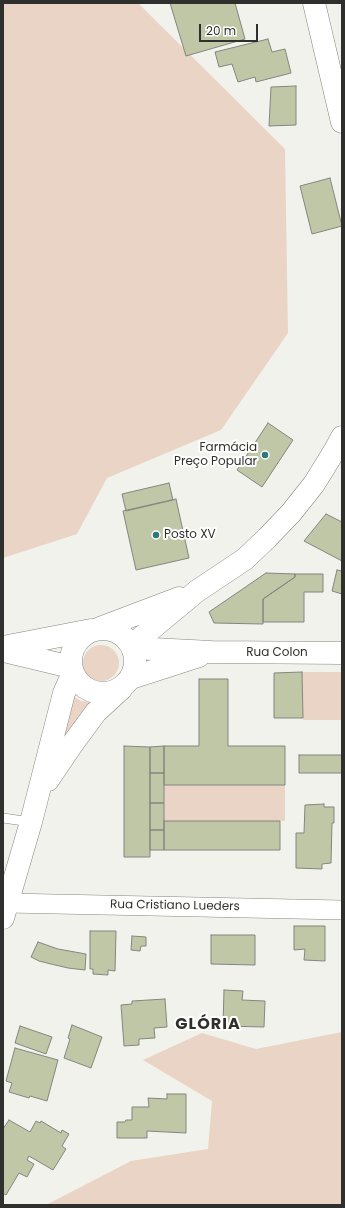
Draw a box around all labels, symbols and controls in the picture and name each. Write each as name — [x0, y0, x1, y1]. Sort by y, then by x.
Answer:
scale bar — [201, 16, 260, 42]
text: 20 m — [206, 22, 236, 39]
place label: Farmácia Preço Popular — [174, 441, 257, 469]
marker: Farmácia Preço Popular — [260, 450, 270, 460]
place label: Posto XV — [164, 528, 216, 542]
marker: Posto XV — [151, 530, 161, 540]
street label: Rua Colon — [246, 646, 308, 660]
street label: Rua Cristiano Lueders — [110, 898, 240, 914]
district label: GLÓRIA — [175, 1015, 241, 1035]

